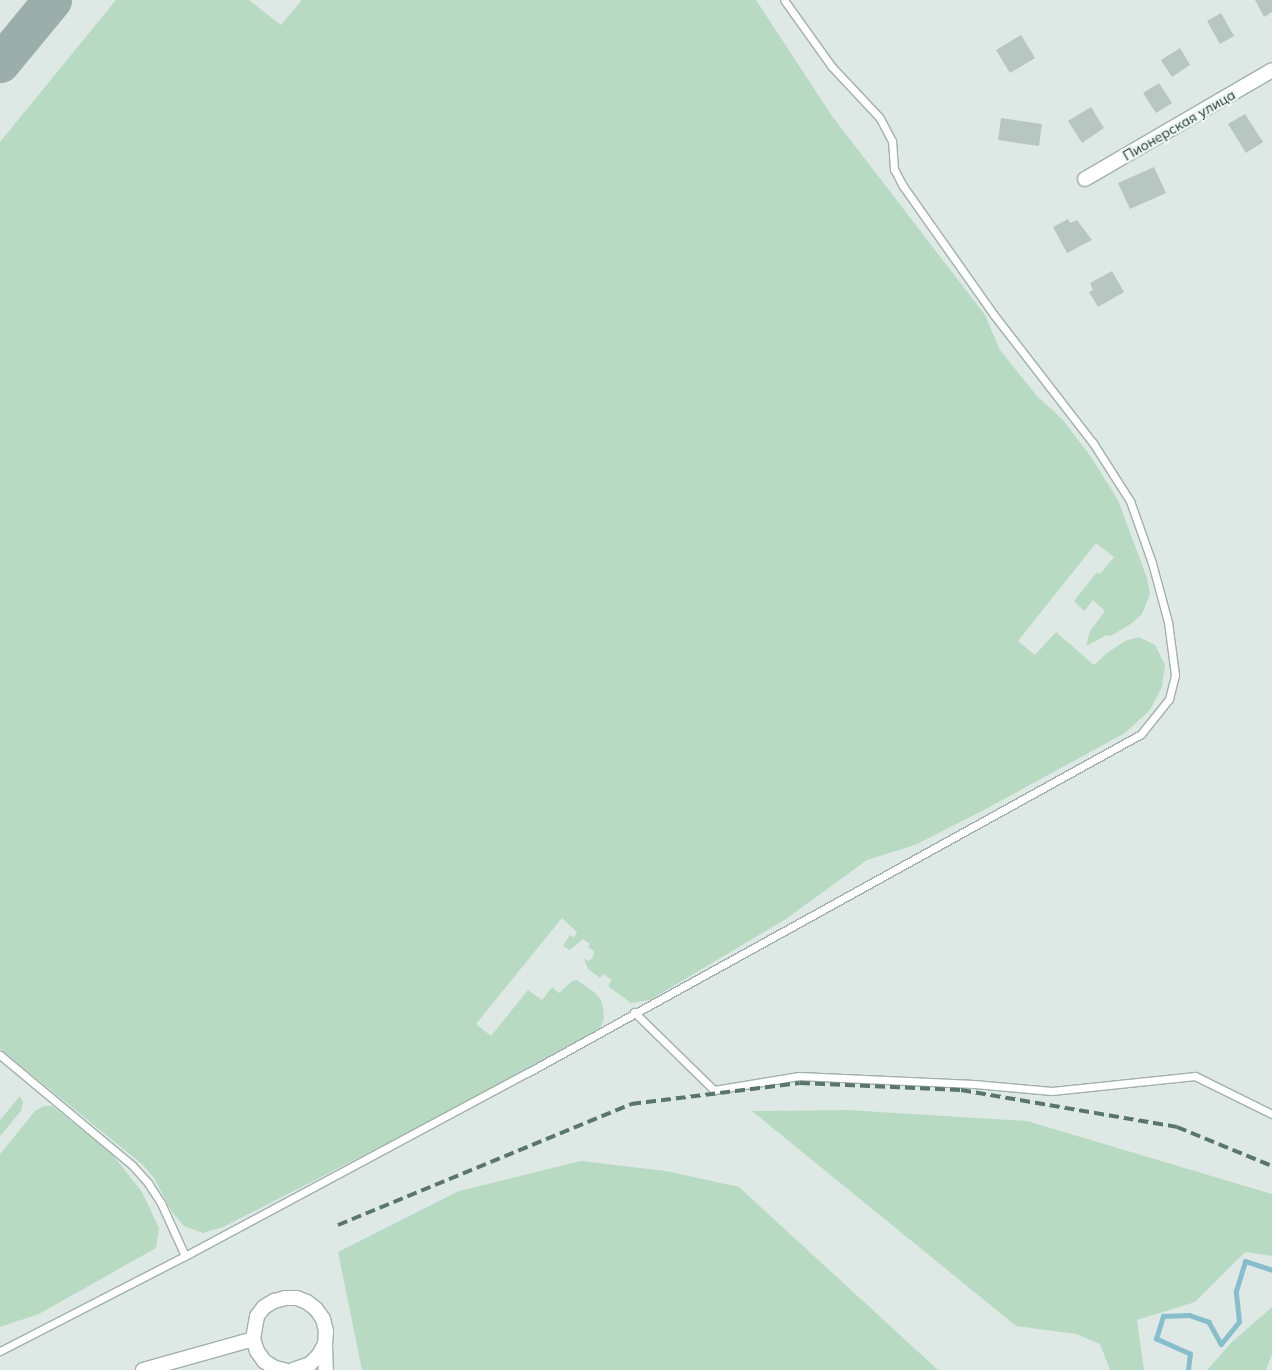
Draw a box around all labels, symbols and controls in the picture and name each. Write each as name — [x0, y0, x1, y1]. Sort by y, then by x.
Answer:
street label: Пионерская улица — [1120, 86, 1238, 164]

